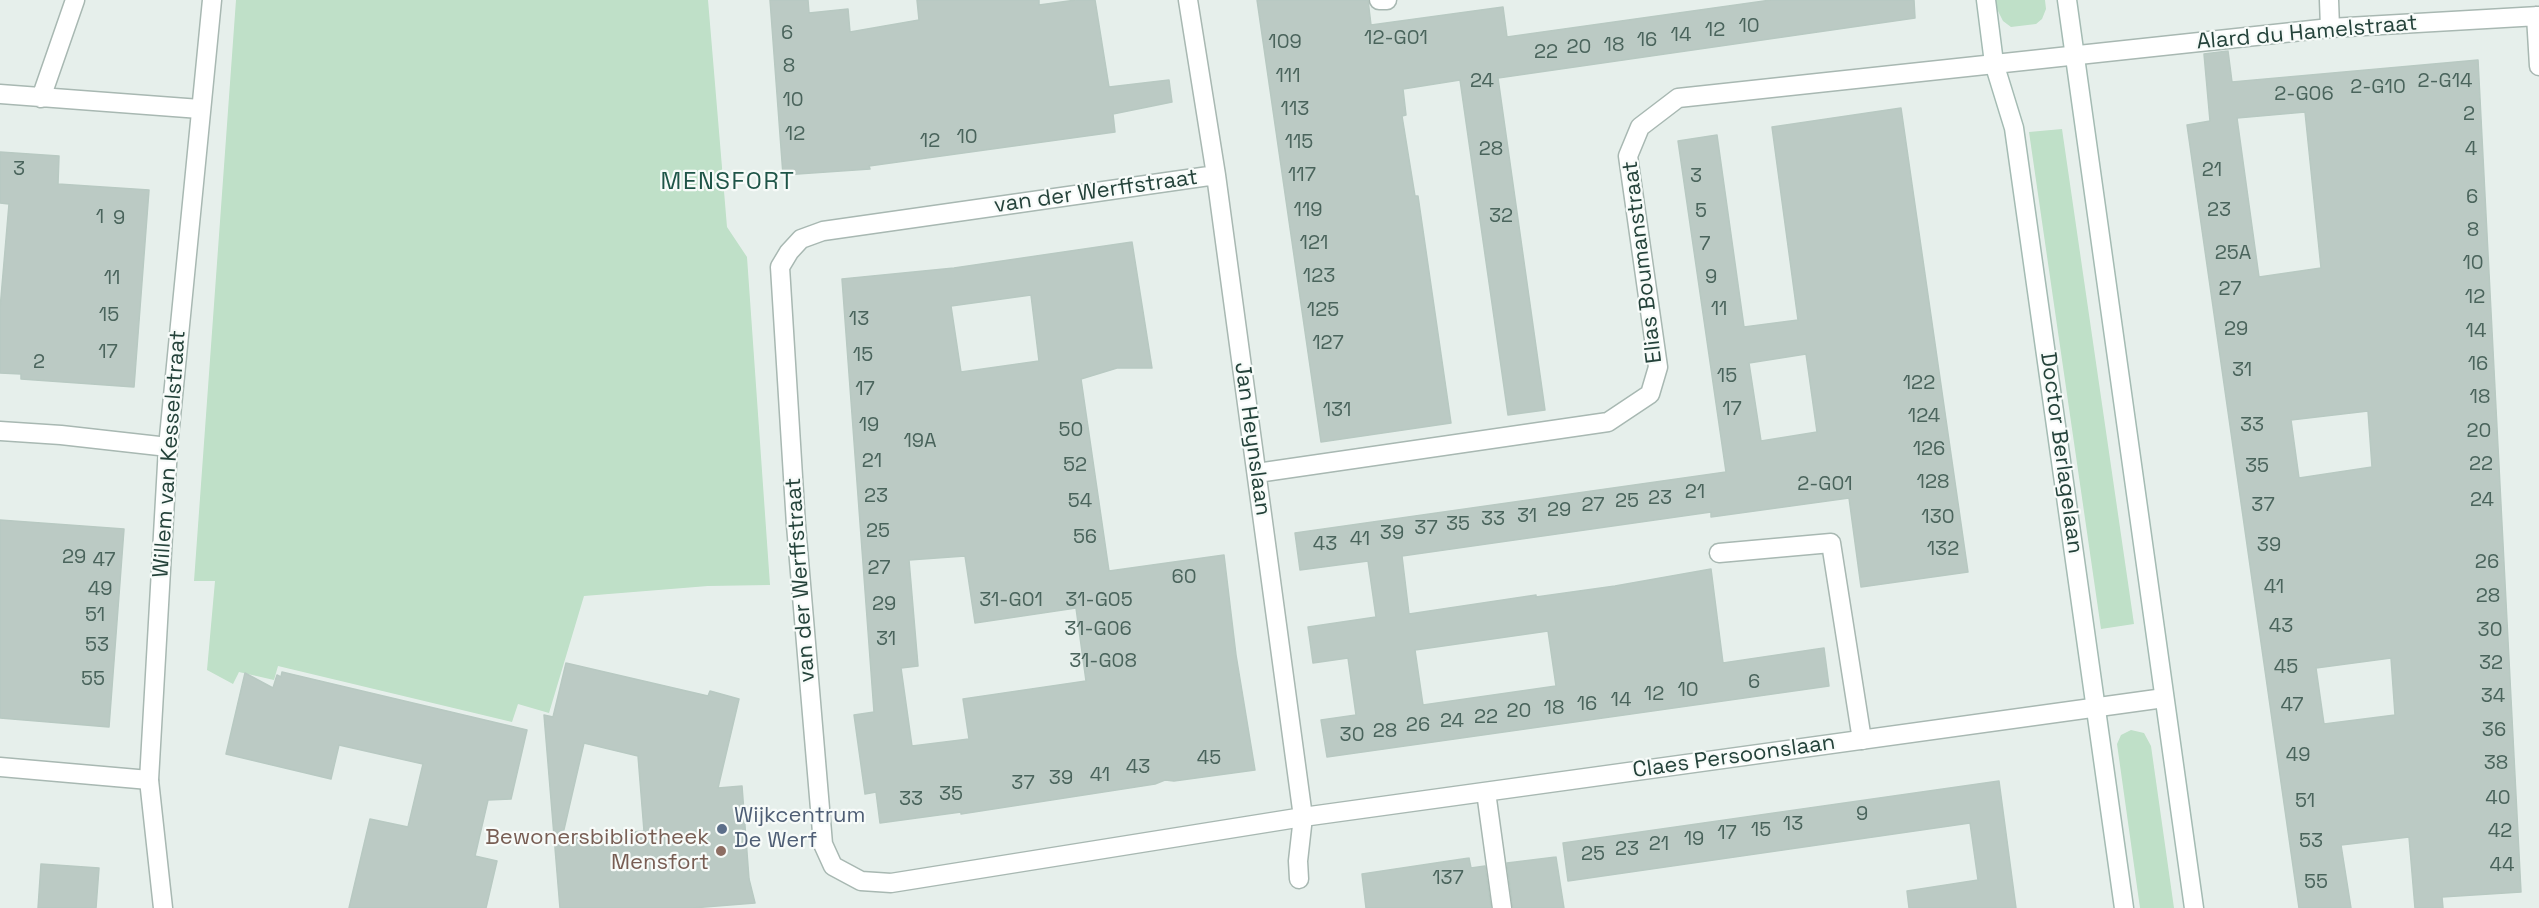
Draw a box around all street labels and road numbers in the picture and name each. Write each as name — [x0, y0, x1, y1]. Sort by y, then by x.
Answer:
street label: Alard du Hamelstraat — [2196, 10, 2418, 56]
street label: Elias Boumanstraat — [1617, 159, 1669, 365]
street label: van der Werffstraat — [992, 165, 1200, 219]
street label: Willem van Kesselstraat — [148, 329, 192, 579]
street label: Doctor Berlagelaan — [2034, 351, 2088, 555]
street label: Jan Heynslaan — [1228, 361, 1276, 517]
street label: van der Werffstraat — [781, 477, 821, 683]
street label: Claes Persoonslaan — [1631, 730, 1837, 784]

